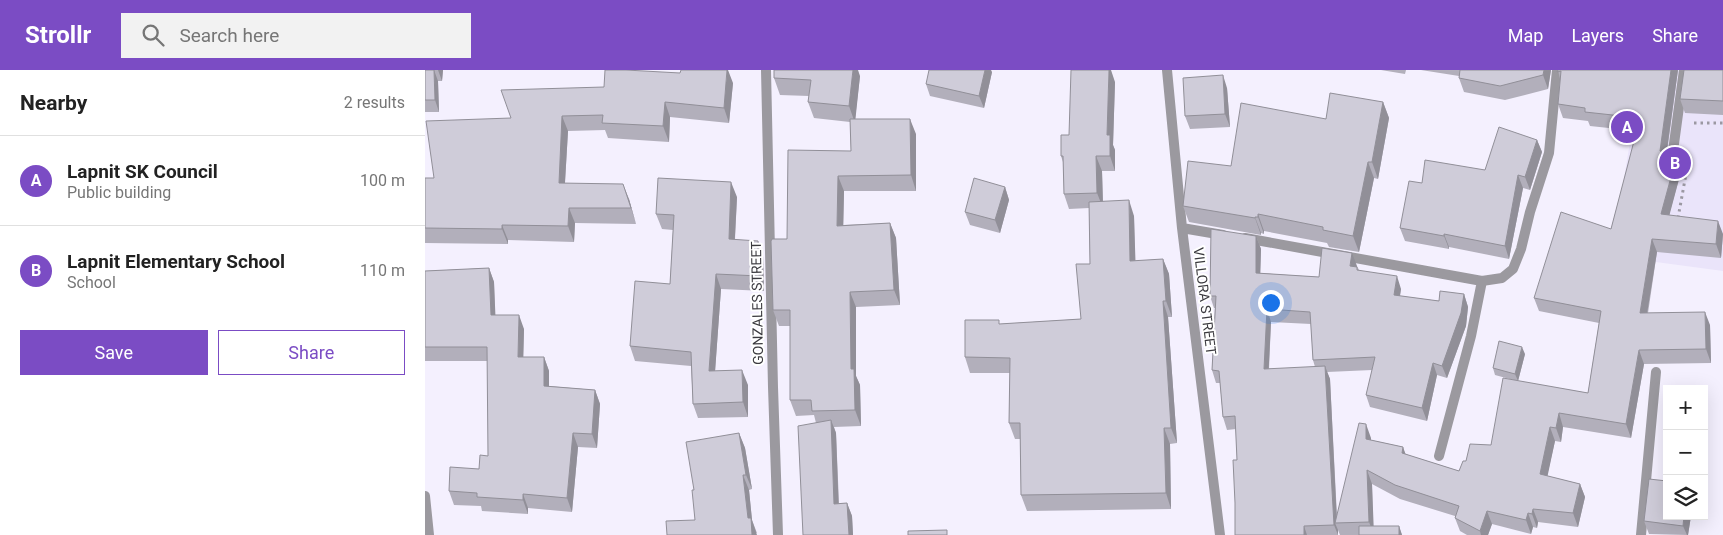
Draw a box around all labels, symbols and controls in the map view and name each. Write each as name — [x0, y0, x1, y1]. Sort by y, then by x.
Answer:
search box — [121, 13, 471, 58]
text: Strollr — [25, 21, 91, 49]
icon: search — [139, 21, 167, 49]
text: Search here — [179, 24, 279, 47]
text: Map — [1508, 25, 1543, 46]
text: Layers — [1571, 25, 1624, 46]
text: Share — [1652, 25, 1698, 46]
text: Nearby — [20, 91, 87, 115]
text: 2 results — [344, 93, 405, 112]
pin: A — [1611, 108, 1643, 146]
pin: B — [1659, 144, 1691, 182]
text: Lapnit SK Council — [67, 160, 218, 183]
text: A — [31, 171, 41, 190]
text: 100 m — [360, 171, 405, 190]
text: Public building — [67, 183, 171, 202]
street label: GONZALES STREET — [748, 240, 766, 365]
street label: VILLORA STREET — [1190, 246, 1220, 356]
text: Lapnit Elementary School — [67, 250, 285, 273]
text: B — [31, 261, 41, 280]
text: 110 m — [360, 261, 405, 280]
text: School — [67, 273, 116, 292]
your location — [1258, 290, 1284, 316]
button: Save — [20, 330, 208, 375]
button: Share — [218, 330, 405, 375]
map controls — [1663, 385, 1708, 520]
button: + — [1663, 385, 1708, 430]
button: − — [1663, 430, 1708, 475]
button: layers — [1663, 475, 1708, 520]

